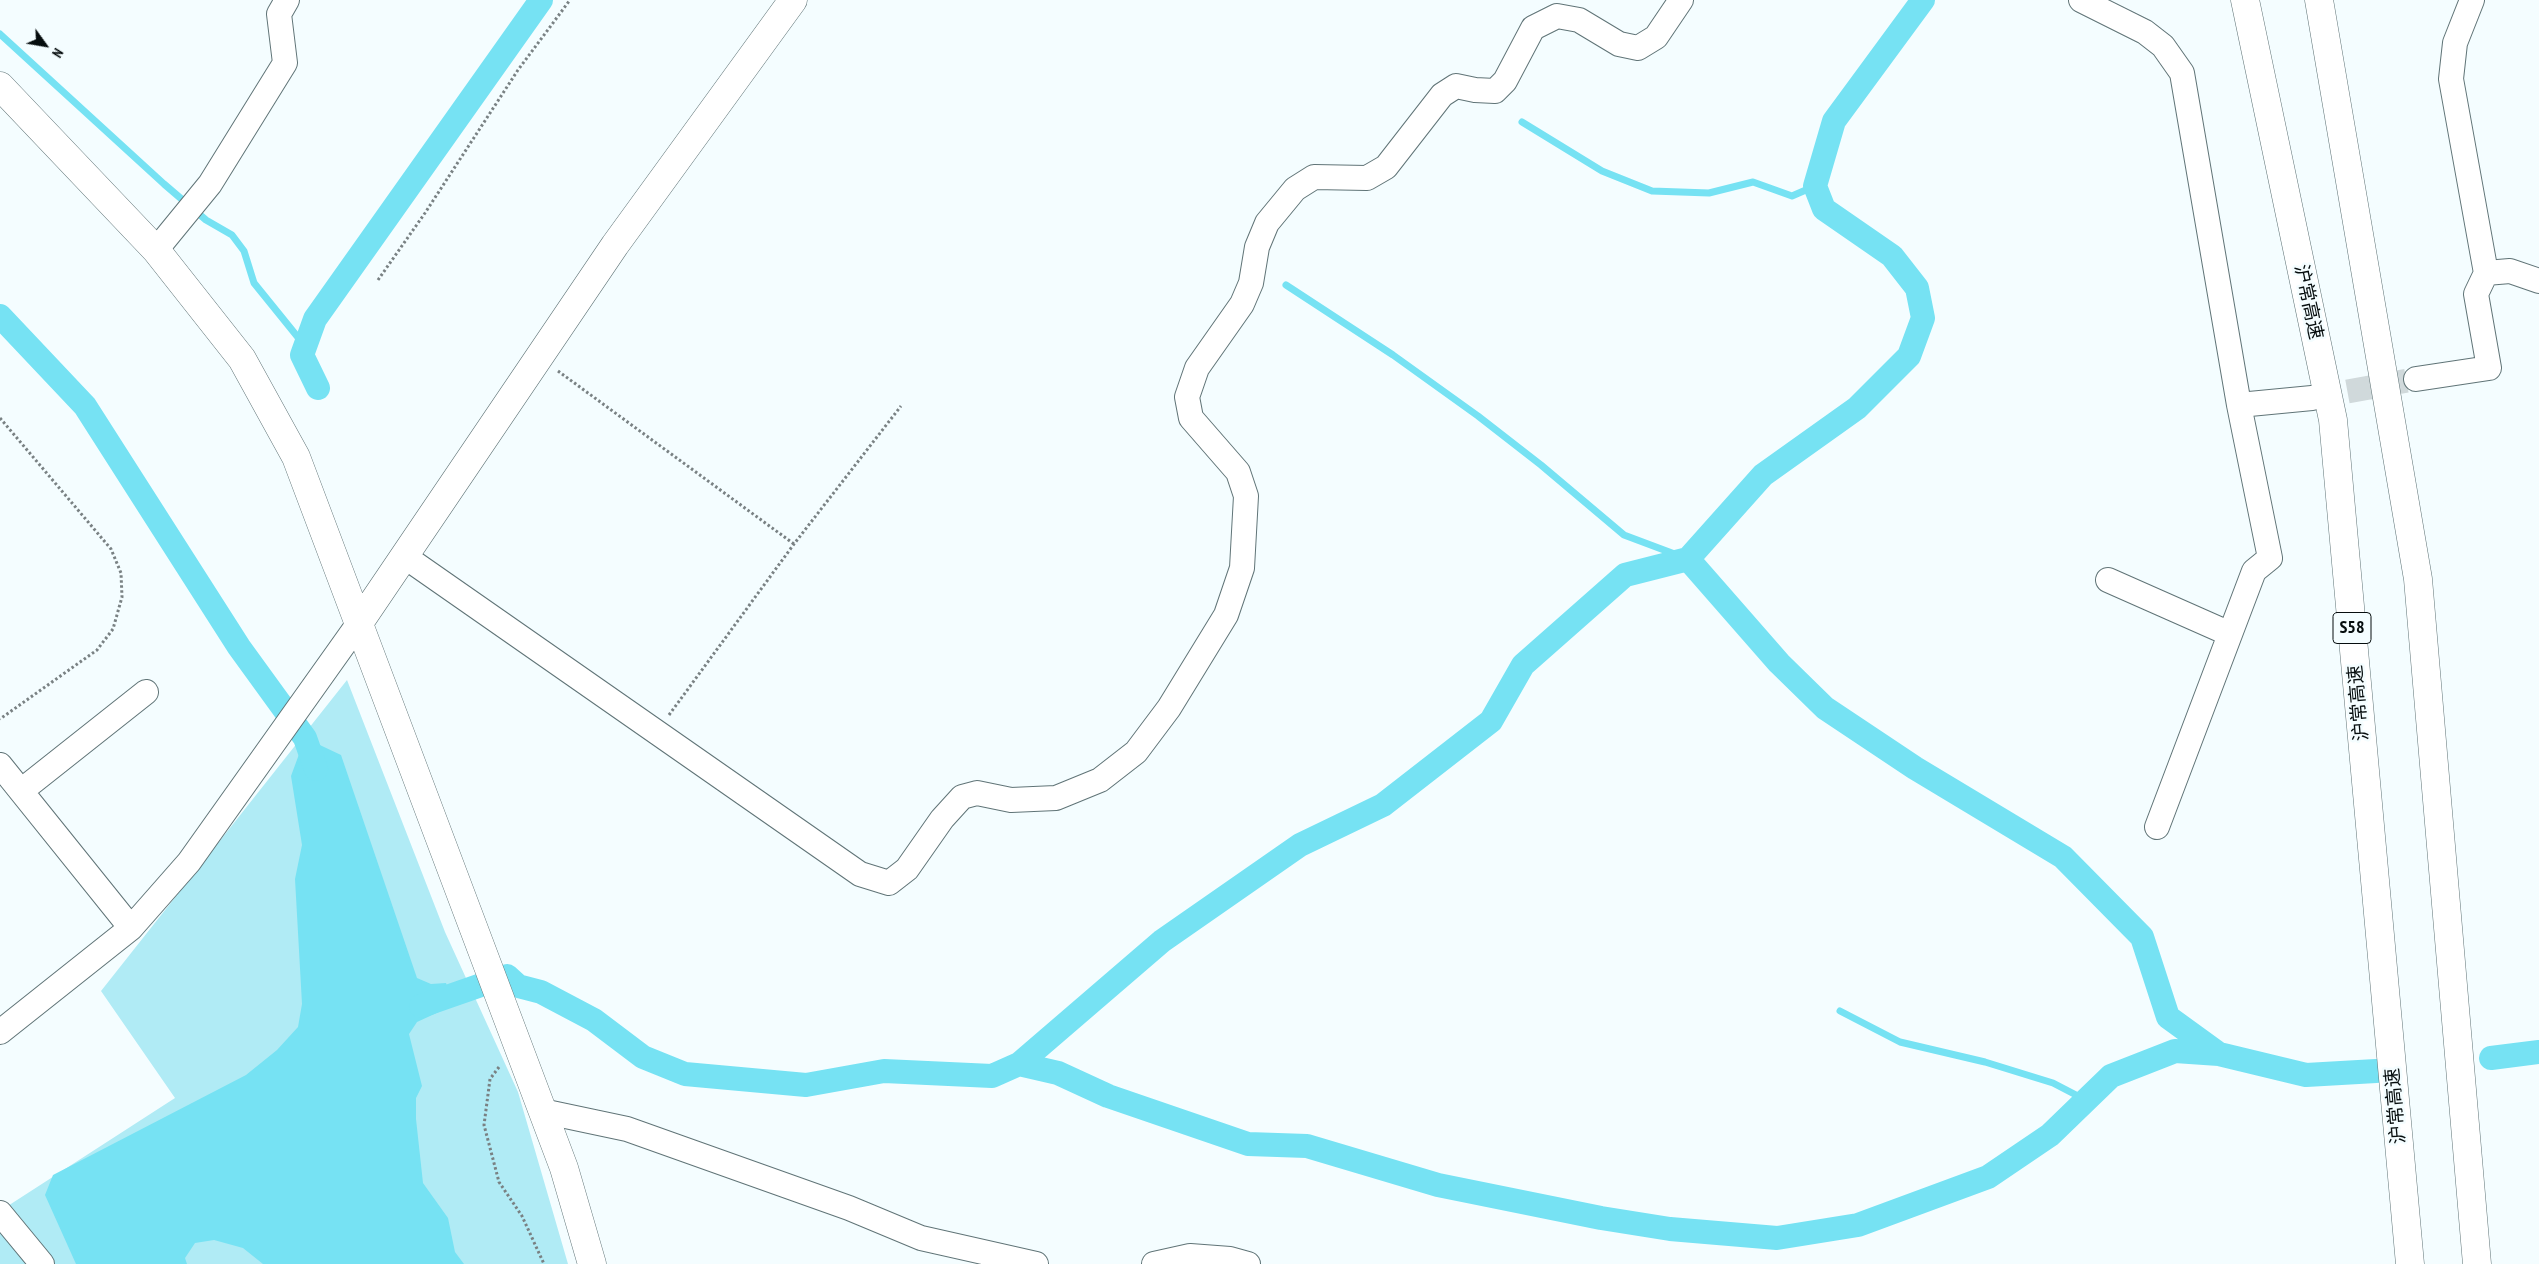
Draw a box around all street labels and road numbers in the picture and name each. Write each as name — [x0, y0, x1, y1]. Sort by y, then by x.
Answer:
street label: 沪常高速 — [2289, 262, 2327, 342]
road number: S58 — [2333, 612, 2371, 644]
street label: 沪常高速 — [2344, 664, 2374, 742]
street label: 沪常高速 — [2381, 1067, 2411, 1145]

